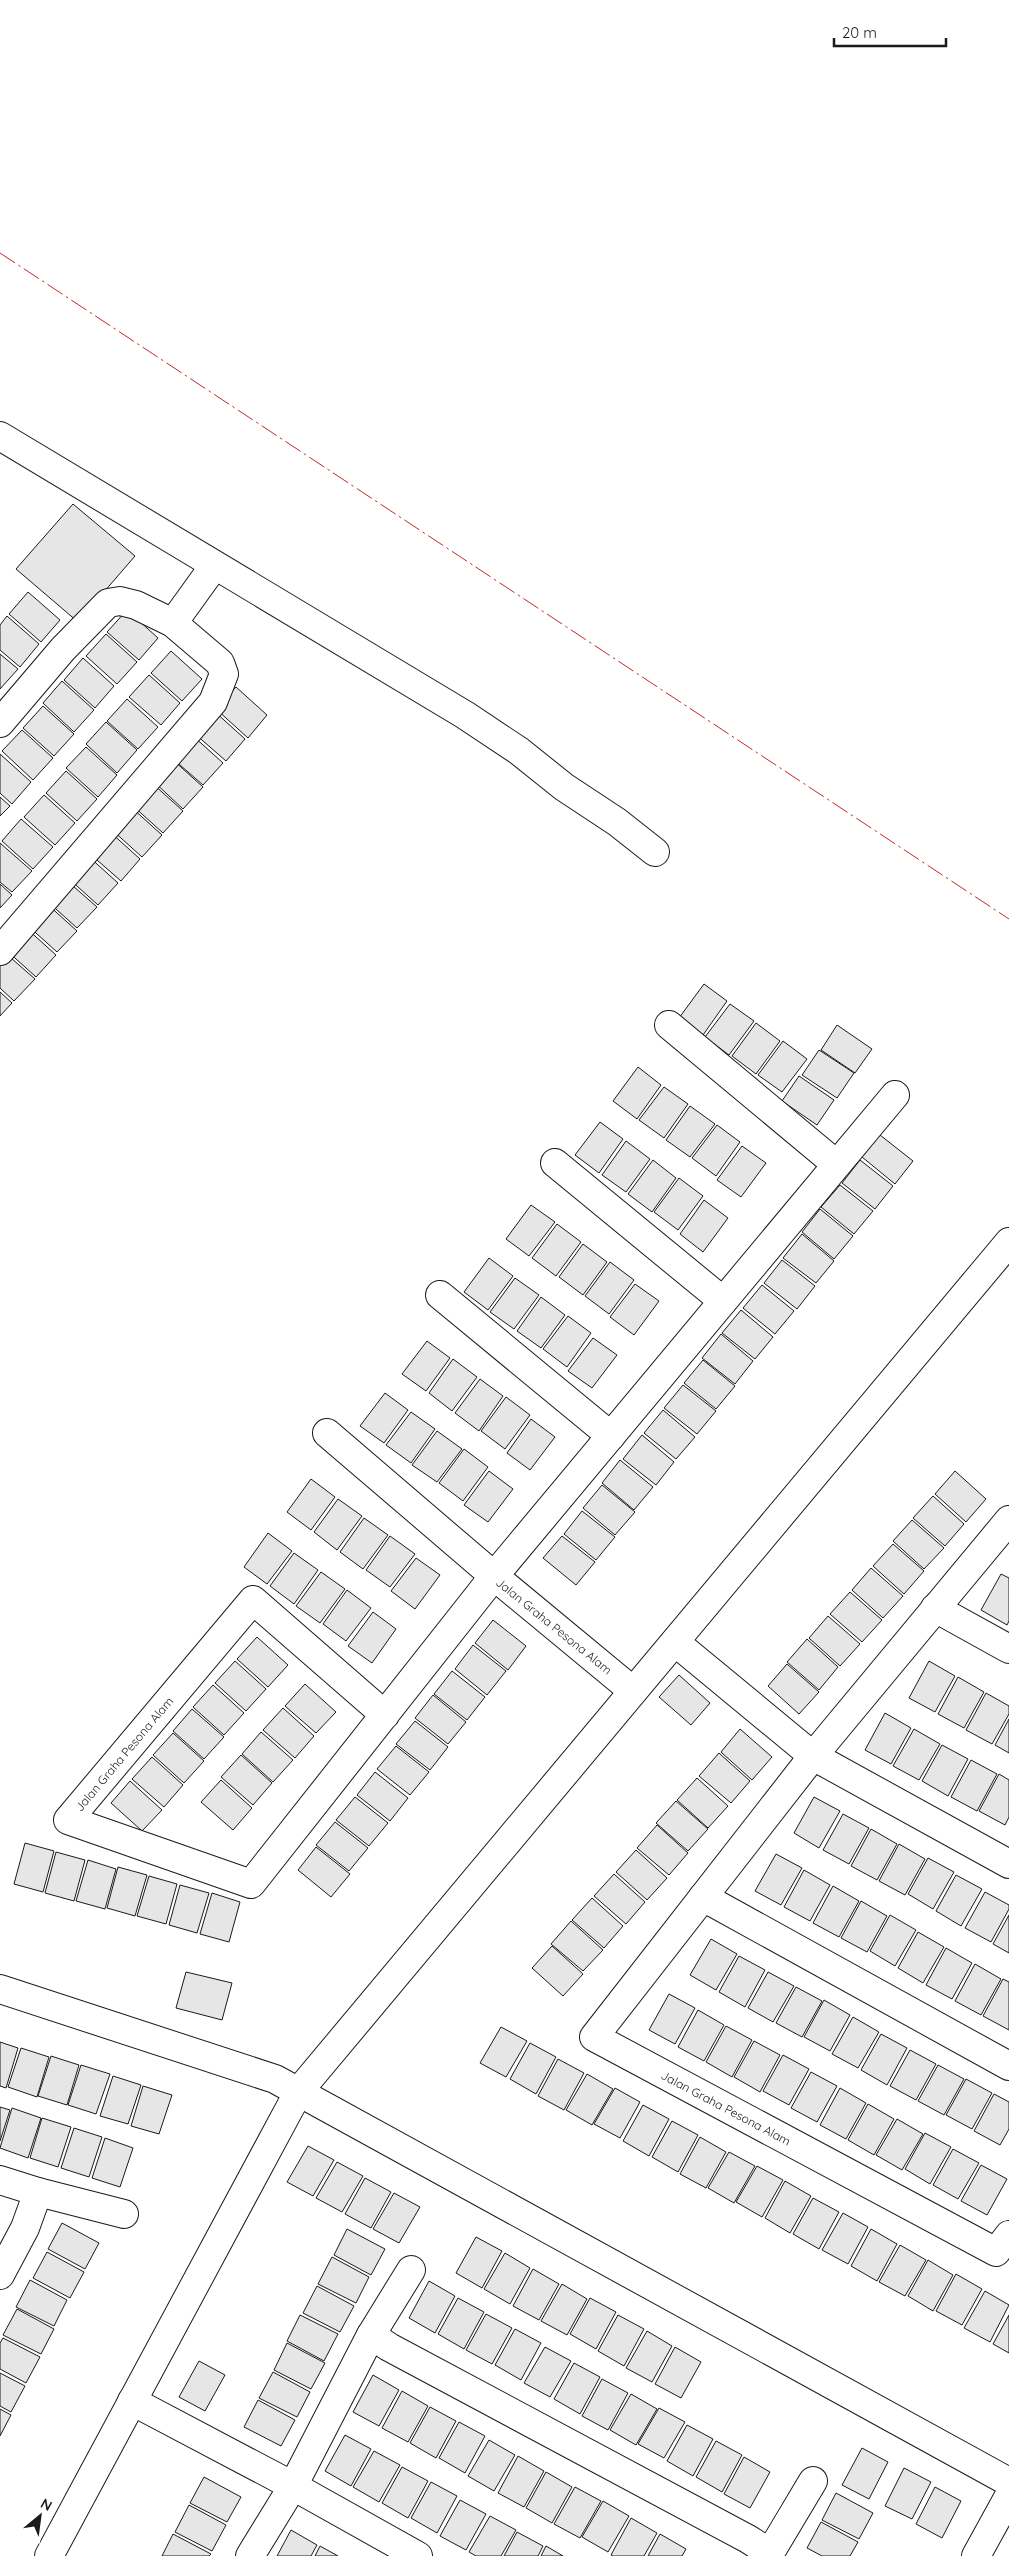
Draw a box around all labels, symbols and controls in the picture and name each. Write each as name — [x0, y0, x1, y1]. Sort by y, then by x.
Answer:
scale bar — [834, 15, 946, 47]
text: 20 m — [842, 23, 877, 42]
street label: Jalan Graha Pesona Alam — [493, 1575, 615, 1677]
street label: Jalan Graha Pesona Alam — [72, 1694, 176, 1814]
street label: Jalan Graha Pesona Alam — [659, 2067, 793, 2149]
north arrow — [15, 2491, 65, 2541]
text: N — [37, 2494, 55, 2515]

